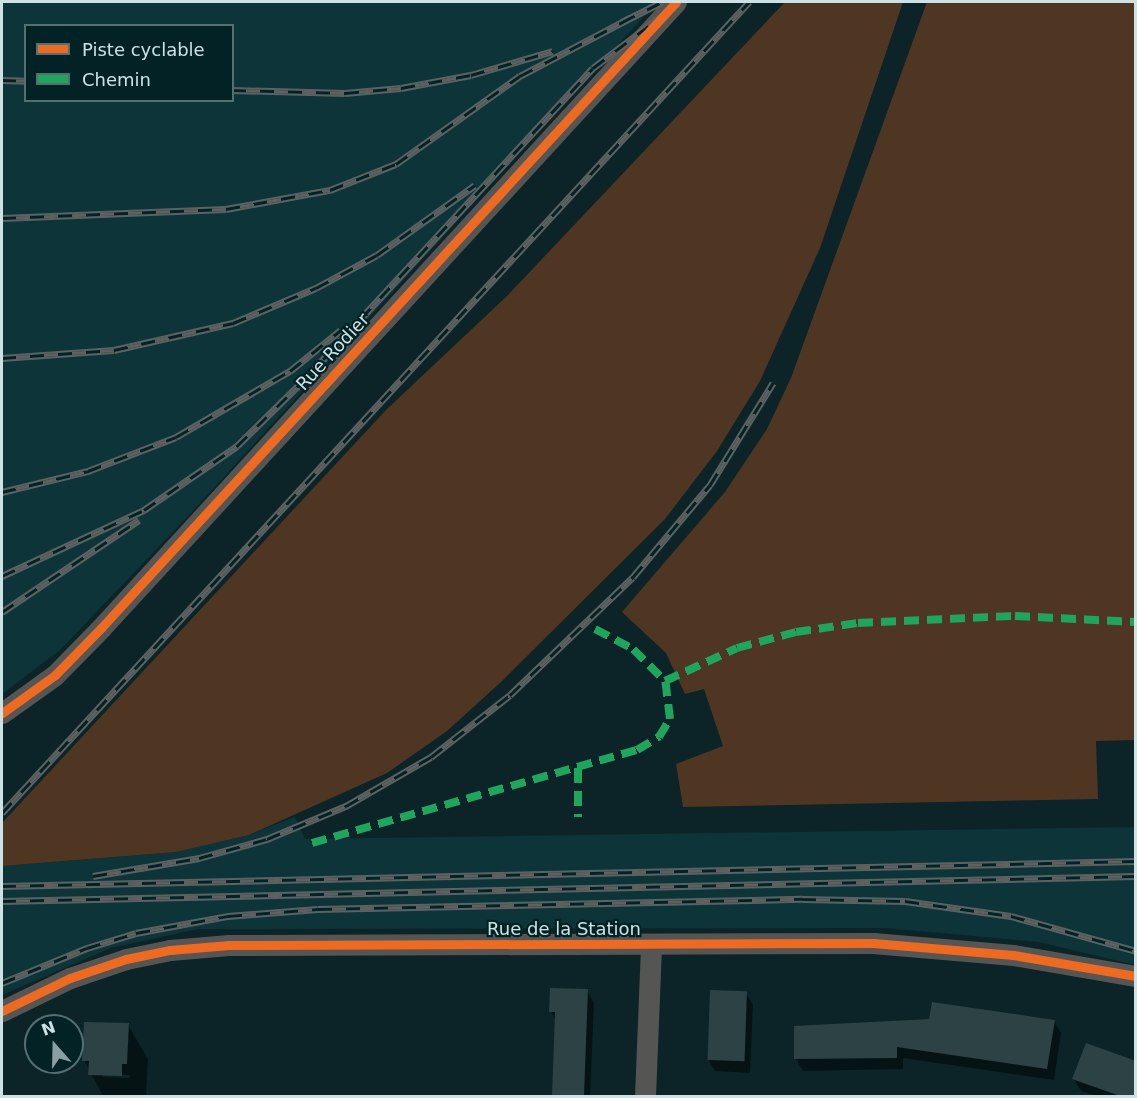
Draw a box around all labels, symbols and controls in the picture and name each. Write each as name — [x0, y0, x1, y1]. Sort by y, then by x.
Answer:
legend — [24, 24, 234, 102]
text: Piste cyclable — [82, 39, 205, 60]
text: Chemin — [82, 69, 151, 90]
street label: Rue Rodier — [292, 309, 374, 395]
street label: Rue de la Station — [487, 918, 641, 940]
north arrow — [24, 1014, 84, 1074]
text: N — [39, 1017, 58, 1040]

